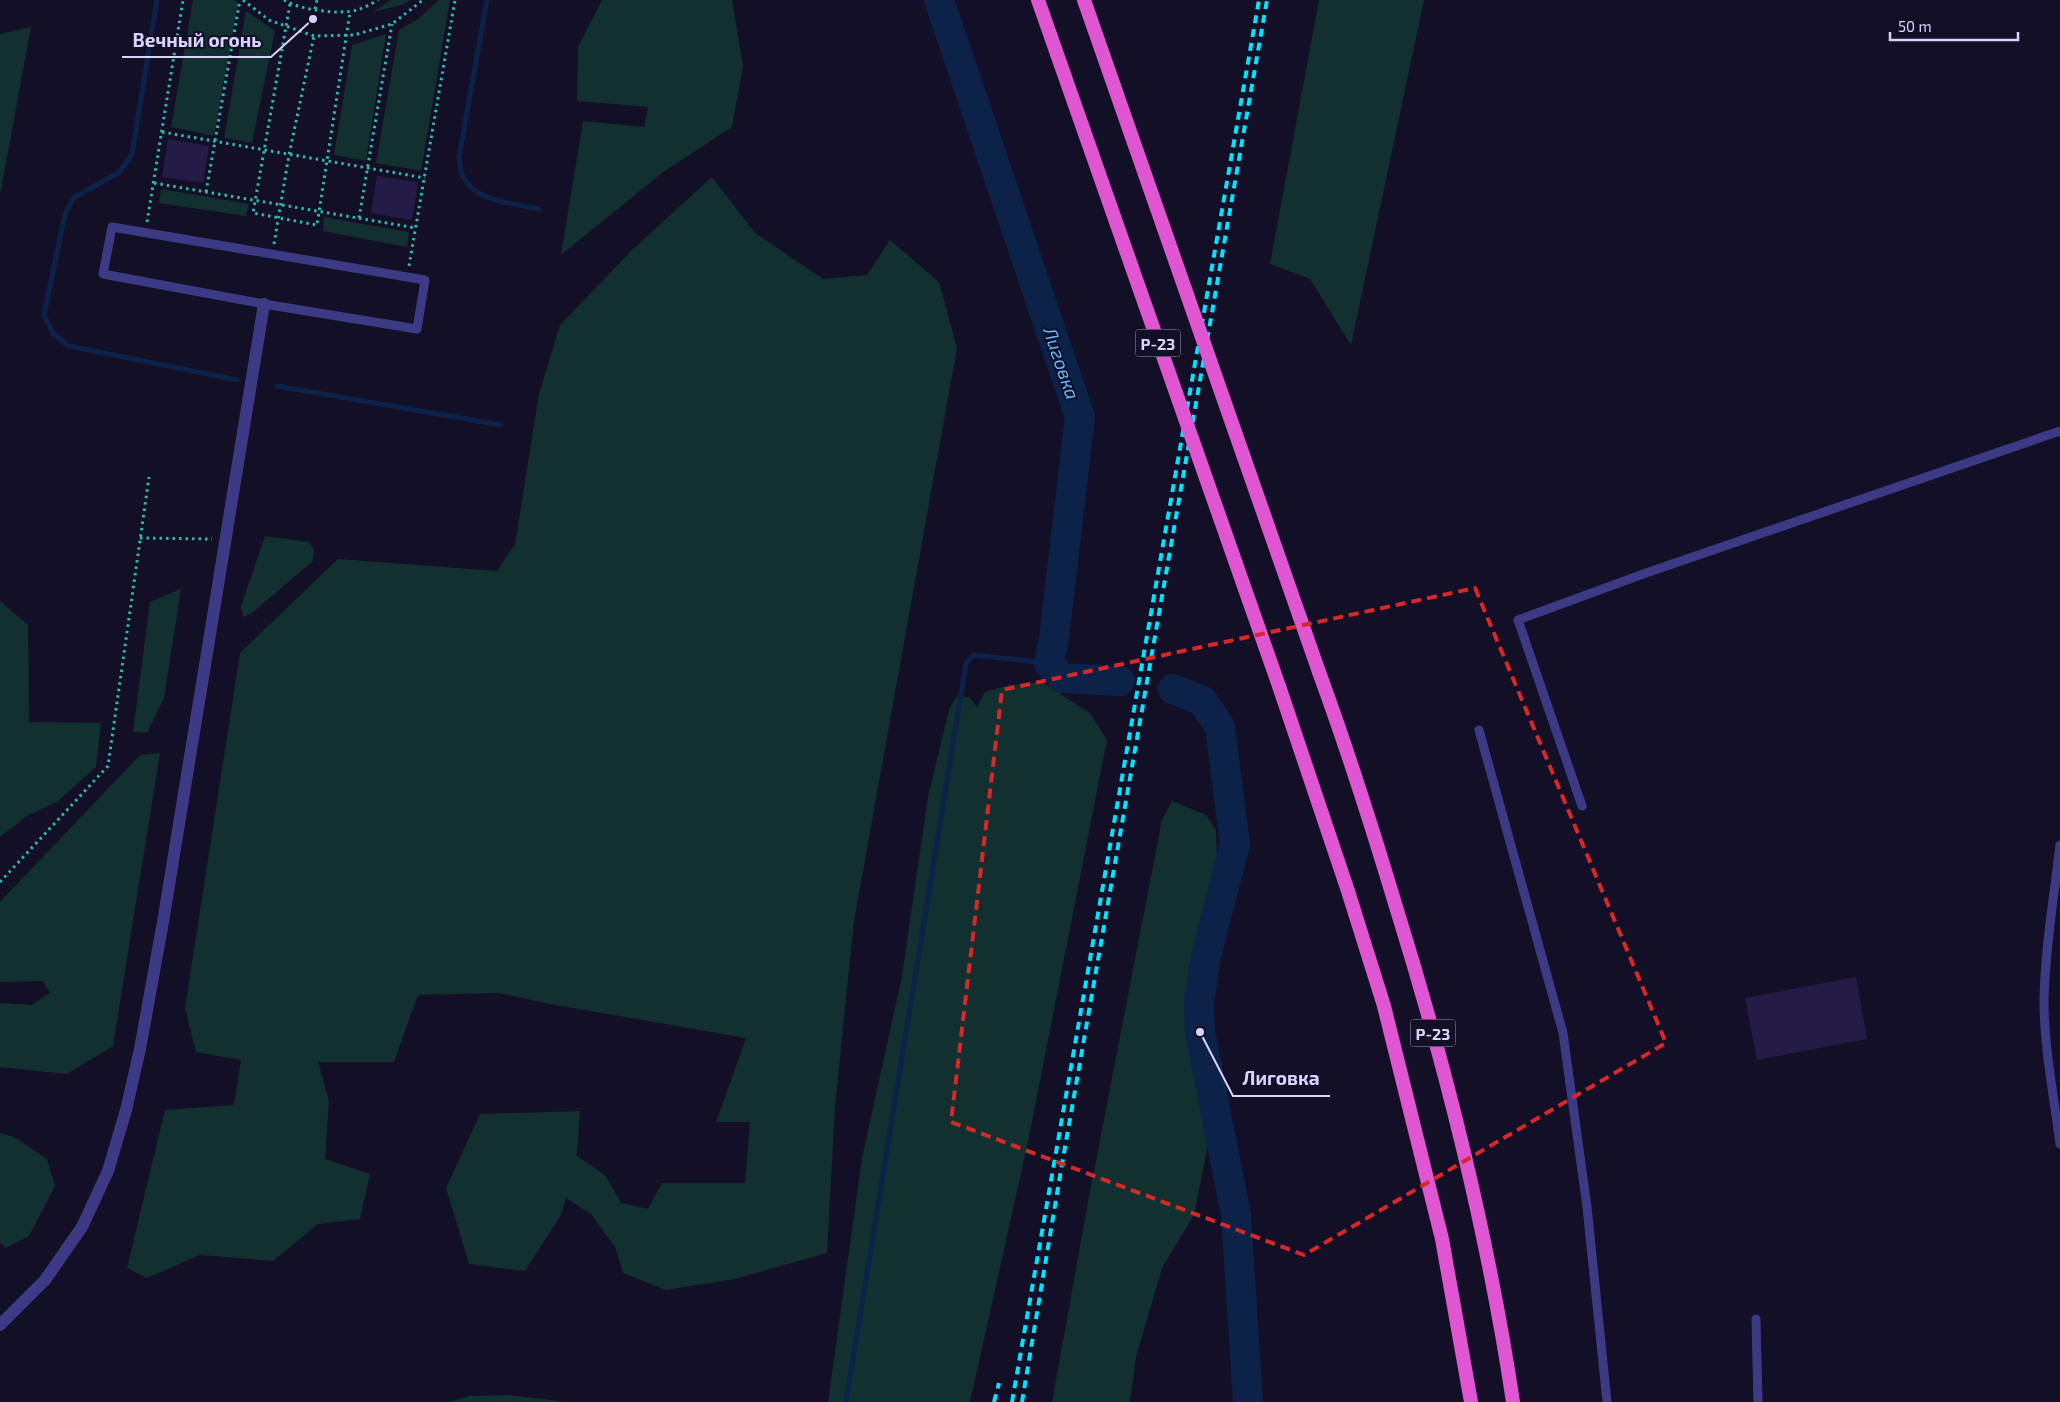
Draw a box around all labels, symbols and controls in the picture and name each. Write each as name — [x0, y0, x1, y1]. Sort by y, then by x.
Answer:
scale bar — [1890, 10, 2018, 42]
text: 50 m — [1898, 17, 1932, 35]
callout: Вечный огонь — [122, 23, 271, 57]
text: Вечный огонь — [133, 28, 261, 51]
water label: Лиговка — [1039, 323, 1085, 402]
road number: Р-23 — [1136, 329, 1180, 356]
road number: Р-23 — [1410, 1020, 1456, 1046]
callout: Лиговка — [1233, 1062, 1330, 1096]
text: Лиговка — [1242, 1066, 1320, 1089]

